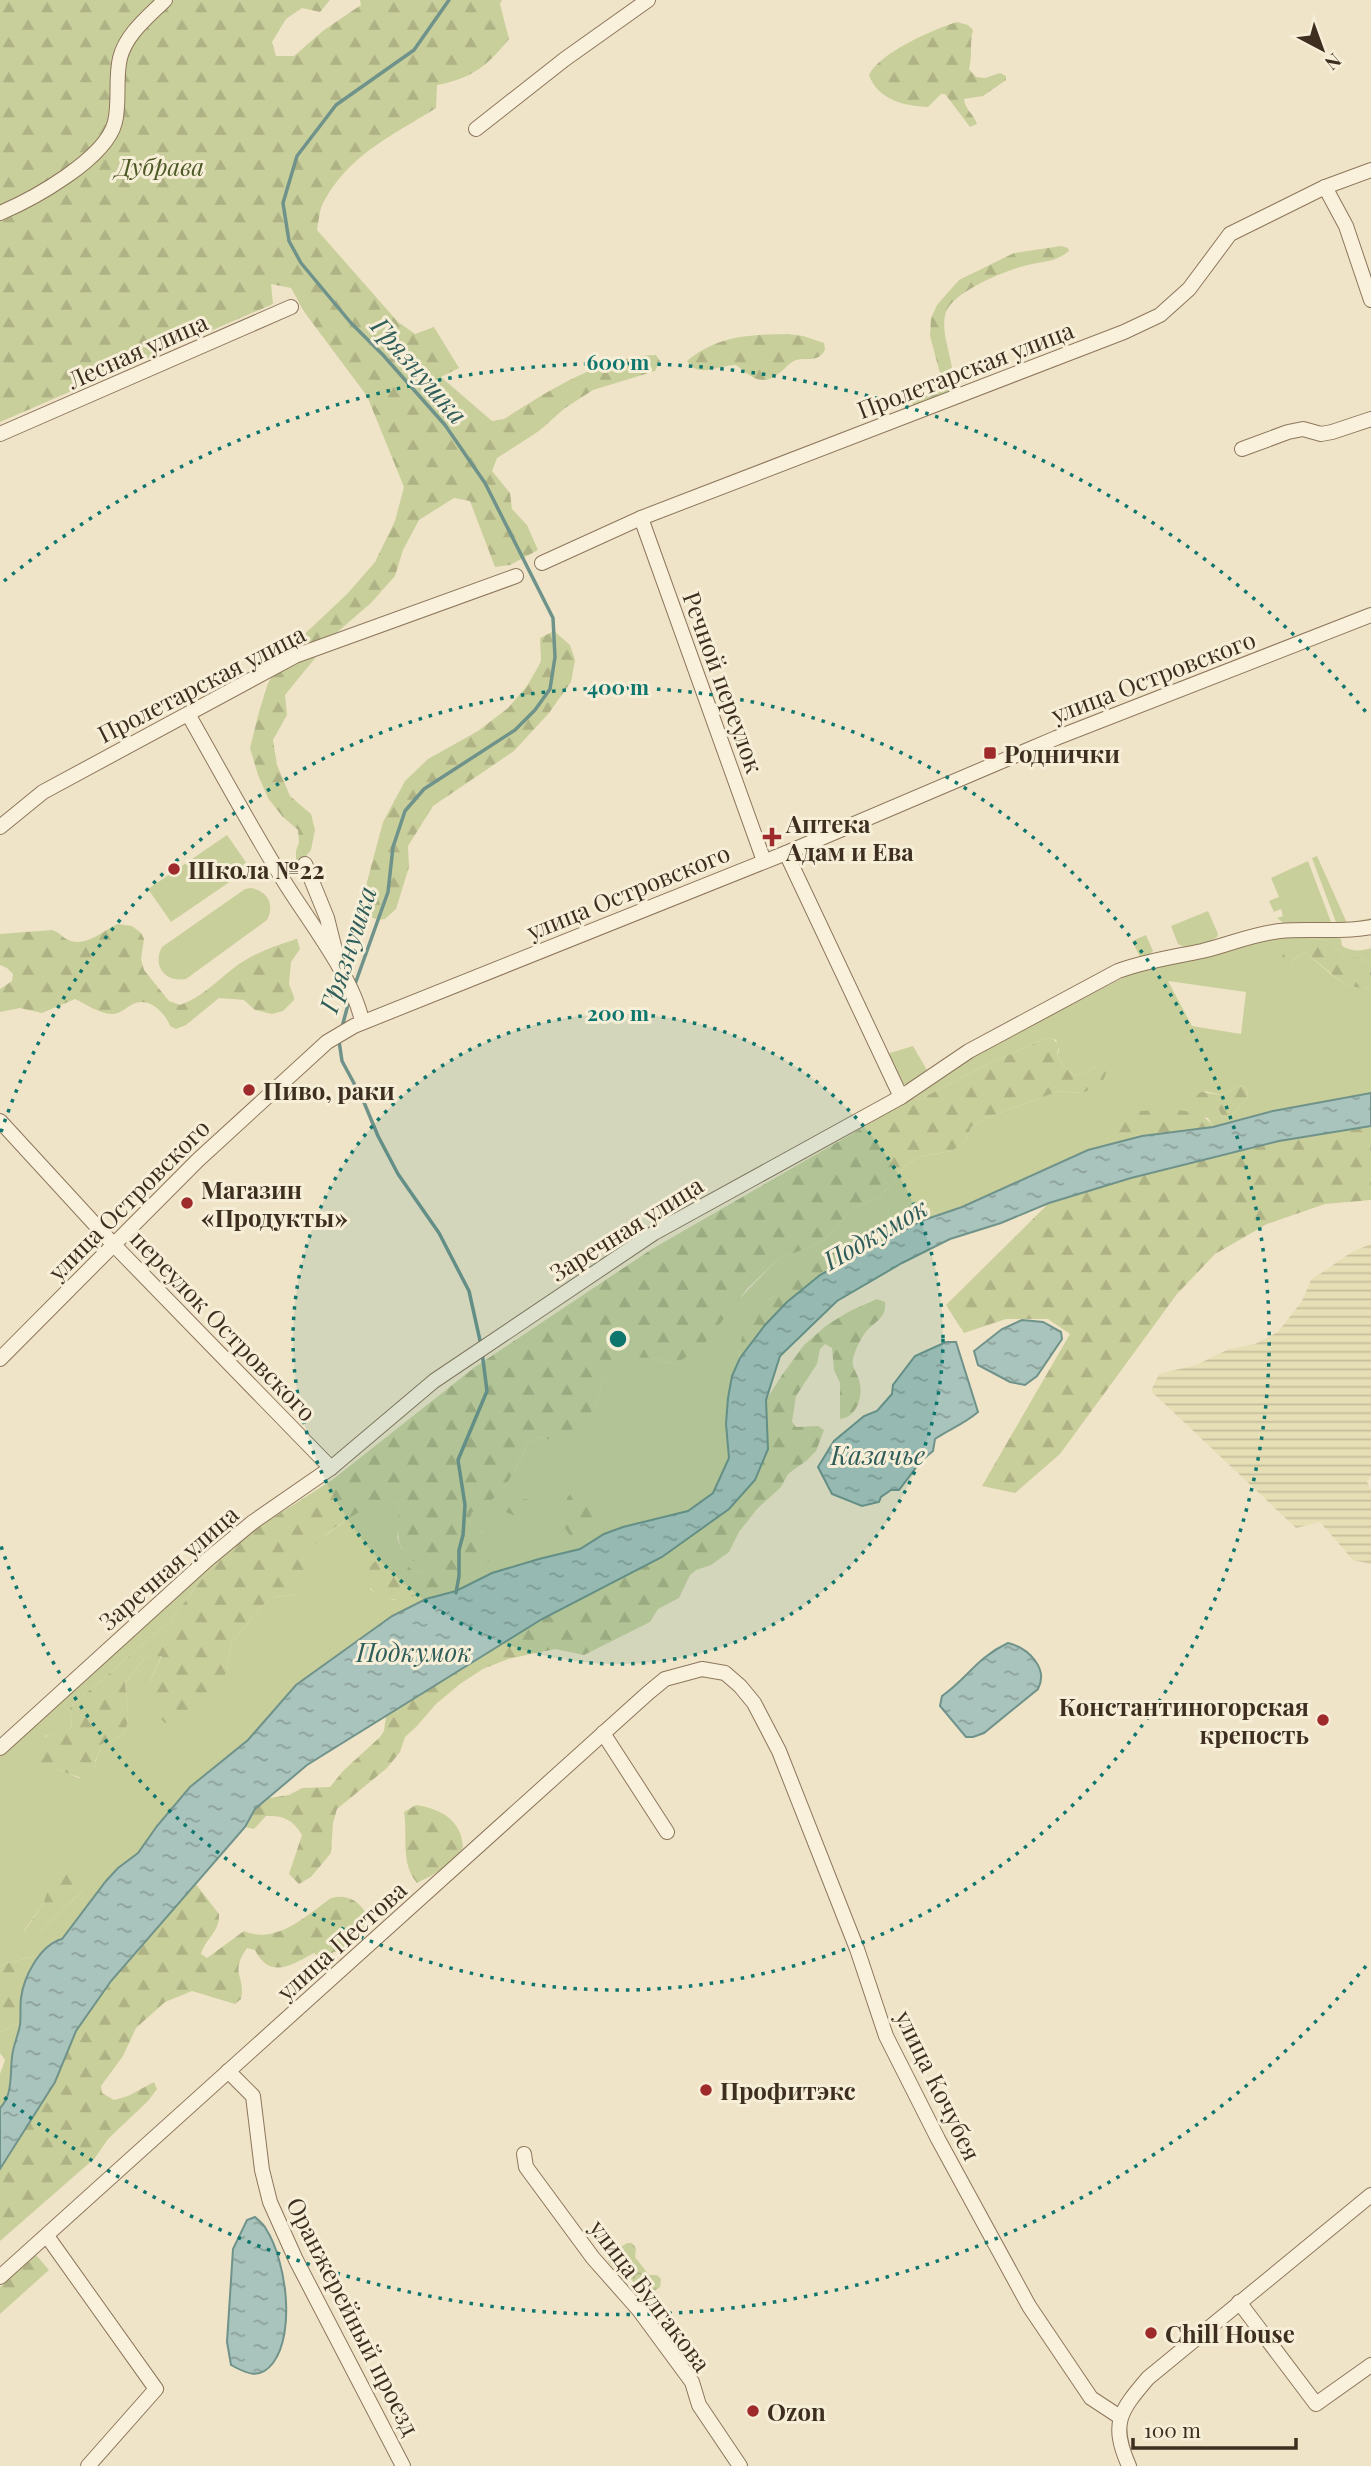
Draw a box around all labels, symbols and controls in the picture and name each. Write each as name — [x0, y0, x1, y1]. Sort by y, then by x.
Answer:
north arrow — [1287, 14, 1357, 84]
text: N — [1320, 48, 1348, 77]
park label: Дубрава — [112, 150, 204, 182]
street label: Лесная улица — [61, 305, 212, 396]
water label: Грязнушка — [363, 308, 476, 431]
street label: Пролетарская улица — [852, 313, 1078, 425]
text: 600 m — [587, 347, 649, 375]
street label: Речной переулок — [676, 587, 772, 777]
street label: Пролетарская улица — [92, 617, 310, 749]
street label: улица Островского — [1045, 622, 1260, 730]
text: 400 m — [587, 672, 649, 700]
place label: Роднички — [1004, 737, 1120, 769]
marker: Роднички — [982, 745, 998, 761]
place label: Аптека Адам и Ева — [785, 807, 914, 867]
marker: Аптека Адам и Ева — [764, 829, 780, 845]
street label: улица Островского — [521, 836, 734, 947]
place label: Школа №22 — [188, 853, 325, 885]
marker: Школа №22 — [166, 861, 182, 877]
water label: Грязнушка — [310, 881, 384, 1018]
text: 200 m — [587, 998, 649, 1026]
place label: Пиво, раки — [263, 1074, 395, 1106]
marker: Пиво, раки — [241, 1082, 257, 1098]
street label: улица Островского — [40, 1111, 216, 1287]
street label: Заречная улица — [543, 1168, 709, 1288]
place label: Магазин «Продукты» — [201, 1173, 348, 1233]
water label: Подкумок — [815, 1189, 934, 1278]
marker: Магазин «Продукты» — [179, 1195, 195, 1211]
street label: переулок Островского — [124, 1223, 324, 1427]
centre of rings — [606, 1327, 630, 1351]
water label: Казачье — [830, 1437, 925, 1472]
street label: Заречная улица — [91, 1498, 245, 1636]
water label: Подкумок — [355, 1634, 472, 1669]
place label: Константиногорская крепость — [1059, 1690, 1309, 1750]
marker: Константиногорская крепость — [1315, 1712, 1331, 1728]
street label: улица Пестова — [269, 1873, 413, 2007]
street label: улица Кочубея — [888, 2004, 989, 2165]
place label: Профитэкс — [720, 2074, 856, 2106]
marker: Профитэкс — [698, 2082, 714, 2098]
street label: Оранжерейный проезд — [280, 2192, 428, 2441]
street label: улица Булгакова — [583, 2212, 719, 2378]
place label: Chill House — [1165, 2317, 1295, 2349]
marker: Chill House — [1143, 2325, 1159, 2341]
place label: Ozon — [767, 2395, 826, 2427]
marker: Ozon — [745, 2403, 761, 2419]
scale bar — [1133, 2406, 1296, 2450]
text: 100 m — [1144, 2415, 1201, 2443]

